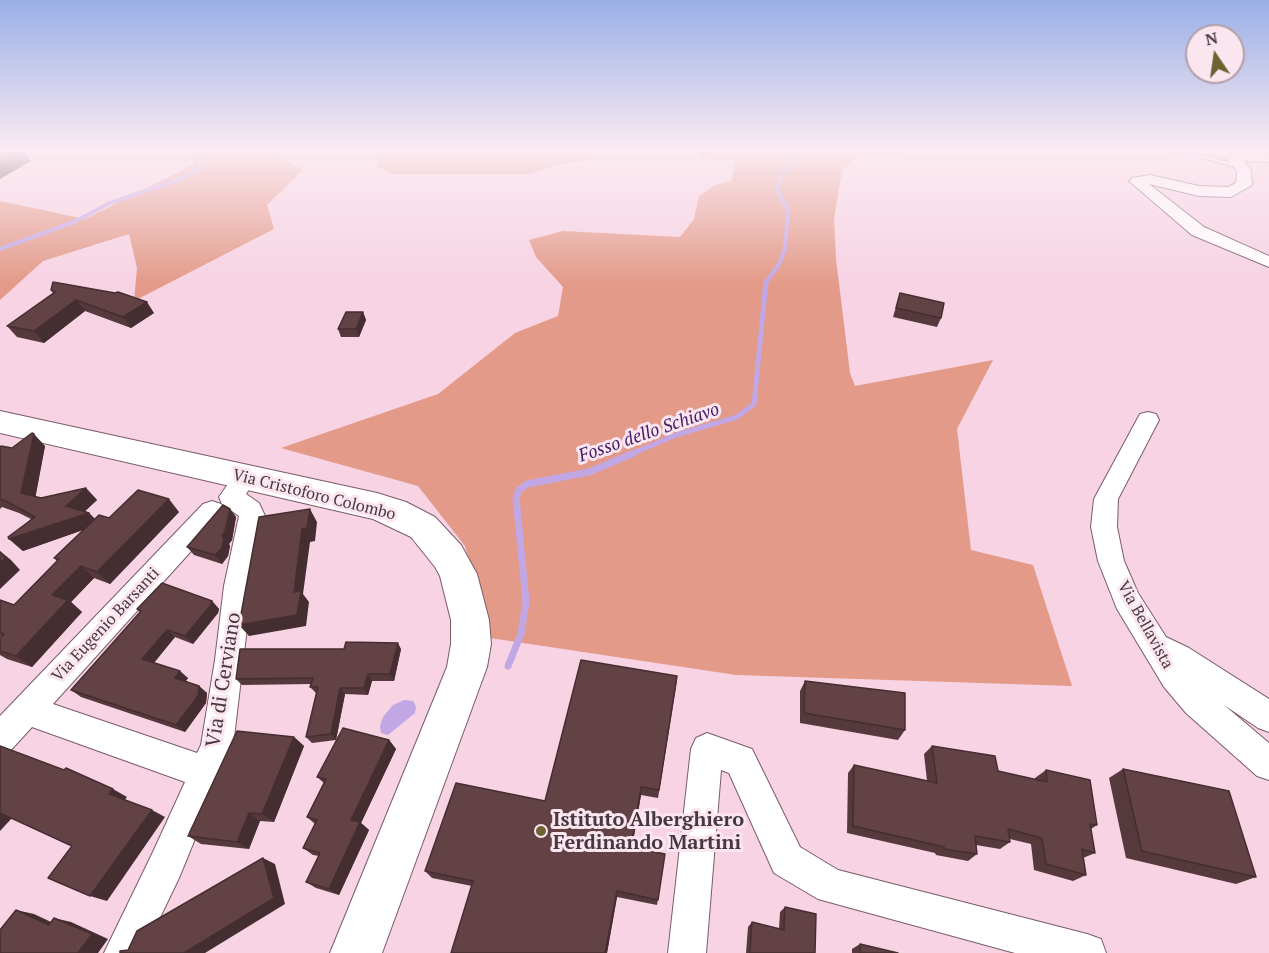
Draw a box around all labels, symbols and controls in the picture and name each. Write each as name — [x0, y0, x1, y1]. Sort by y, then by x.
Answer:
north arrow — [1185, 24, 1245, 84]
text: N — [1203, 26, 1220, 50]
water label: Fosso dello Schiavo — [576, 399, 722, 467]
street label: Via Cristoforo Colombo — [230, 465, 398, 525]
street label: Via Eugenio Barsanti — [48, 564, 164, 686]
street label: Via Bellavista — [1113, 578, 1177, 672]
street label: Via di Cerviano — [201, 611, 247, 749]
place label: Istituto Alberghiero Ferdinando Martini — [553, 808, 744, 855]
marker: Istituto Alberghiero Ferdinando Martini — [534, 824, 548, 838]

